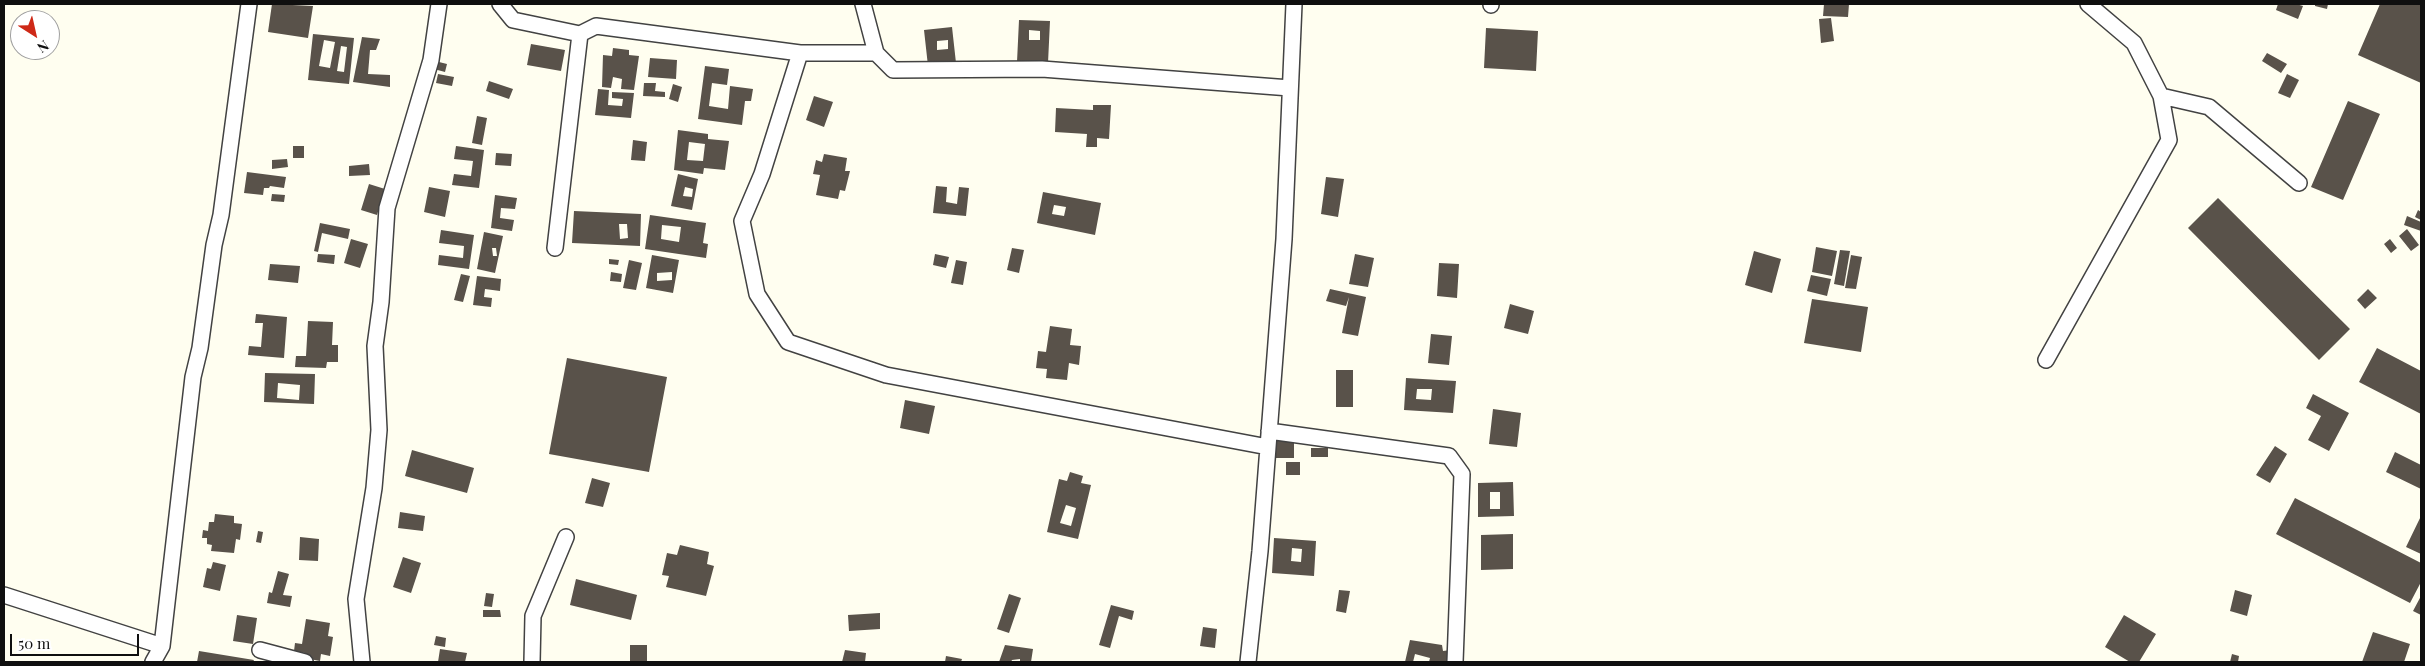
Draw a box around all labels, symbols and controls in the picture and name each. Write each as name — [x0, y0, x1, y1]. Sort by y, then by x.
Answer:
north arrow — [10, 10, 60, 60]
text: N — [34, 36, 53, 58]
scale bar — [12, 624, 141, 656]
text: 50 m — [18, 633, 50, 653]

